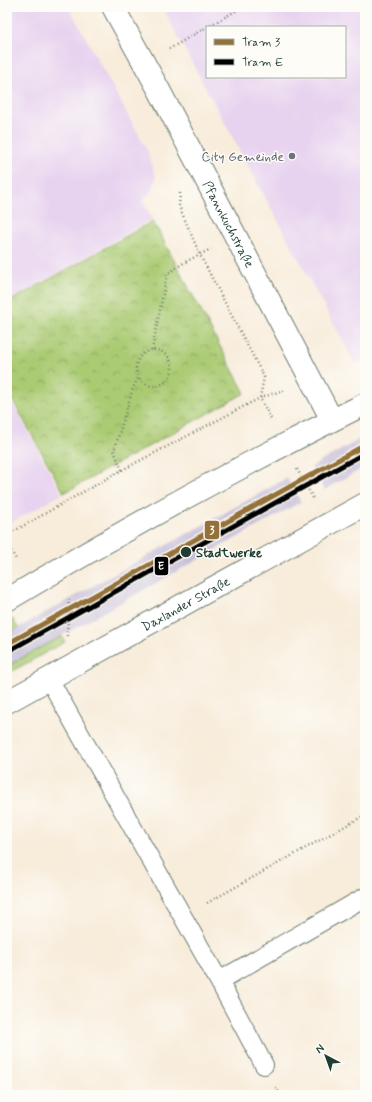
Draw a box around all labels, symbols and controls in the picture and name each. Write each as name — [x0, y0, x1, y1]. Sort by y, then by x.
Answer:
legend — [206, 26, 346, 78]
text: Tram 3 — [242, 35, 281, 51]
text: Tram E — [242, 55, 284, 71]
place label: City Gemeinde — [202, 149, 284, 166]
marker: City Gemeinde — [287, 151, 297, 161]
street label: Pfannkuchstraße — [198, 178, 258, 271]
line badge: 3 — [204, 520, 220, 540]
text: 3 — [210, 524, 215, 538]
marker: Stadtwerke — [179, 545, 193, 559]
place label: Stadtwerke — [196, 545, 262, 562]
line badge: E — [154, 556, 169, 576]
text: E — [158, 560, 165, 574]
street label: Daxlander Straße — [139, 573, 233, 636]
north arrow — [306, 1036, 346, 1076]
text: N — [313, 1042, 327, 1057]

